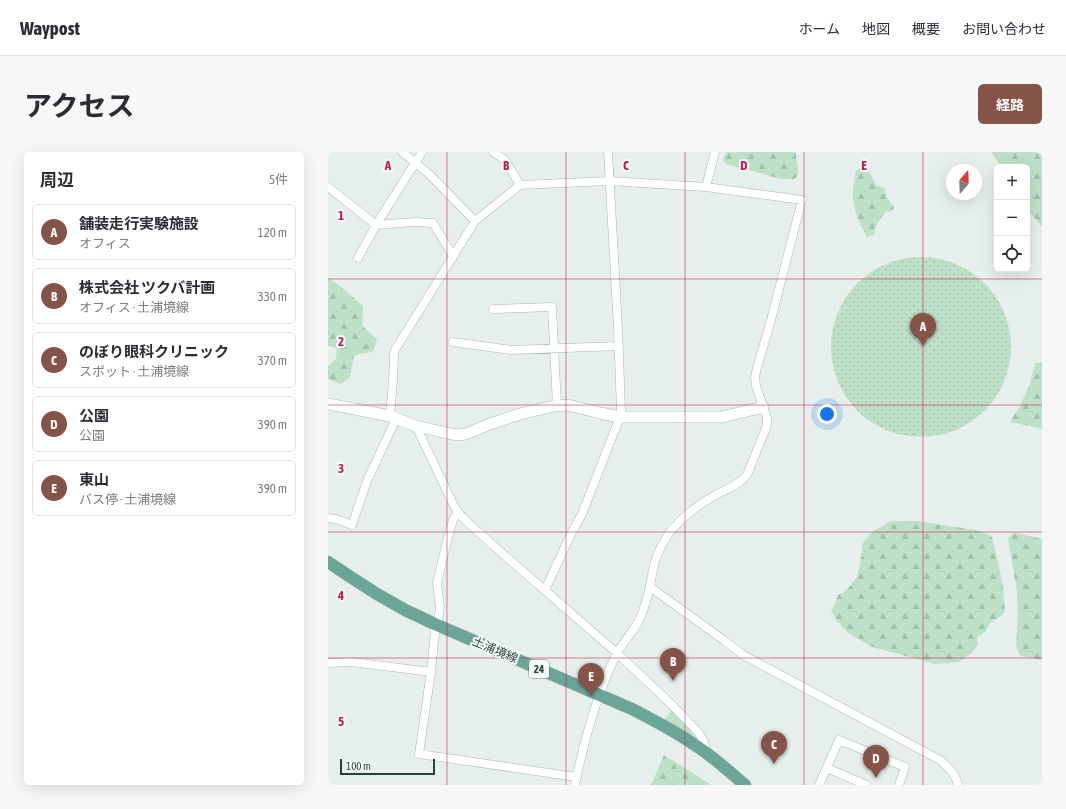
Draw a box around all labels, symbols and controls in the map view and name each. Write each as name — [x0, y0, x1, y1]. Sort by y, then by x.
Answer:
text: Waypost — [20, 17, 80, 39]
text: ホーム — [798, 21, 840, 37]
text: 地図 — [862, 21, 890, 37]
text: 概要 — [912, 21, 940, 37]
text: お問い合わせ — [962, 21, 1046, 37]
button: 経路 — [978, 84, 1042, 124]
text: アクセス — [24, 90, 135, 122]
text: A — [384, 158, 392, 173]
text: B — [503, 158, 510, 173]
text: C — [623, 158, 629, 173]
text: D — [740, 158, 748, 173]
text: E — [861, 158, 867, 173]
north arrow — [946, 164, 982, 200]
map controls — [994, 164, 1030, 272]
button: + — [994, 164, 1030, 200]
text: 周辺 — [40, 170, 74, 190]
text: 5件 — [269, 172, 288, 187]
button: − — [994, 200, 1030, 236]
text: 1 — [338, 208, 344, 223]
text: 舗装走行実験施設 — [79, 215, 199, 232]
text: A — [51, 225, 57, 240]
text: 120 m — [258, 225, 287, 240]
text: オフィス — [79, 236, 131, 251]
button: locate — [994, 236, 1030, 272]
text: 株式会社 ツクバ計画 — [79, 279, 215, 296]
text: B — [51, 289, 57, 304]
text: 330 m — [258, 289, 287, 304]
text: オフィス · 土浦境線 — [79, 300, 189, 315]
pin: A — [910, 313, 936, 346]
text: 2 — [338, 334, 344, 349]
text: のぼり眼科クリニック — [79, 343, 229, 360]
text: C — [51, 353, 57, 368]
text: 370 m — [258, 353, 287, 368]
text: スポット · 土浦境線 — [79, 364, 189, 379]
your location — [817, 404, 837, 424]
text: 公園 — [79, 407, 109, 424]
text: D — [50, 417, 58, 432]
text: 390 m — [258, 417, 287, 432]
text: 公園 — [79, 428, 105, 443]
text: 3 — [338, 461, 344, 476]
text: 東山 — [79, 471, 109, 488]
text: E — [51, 481, 57, 496]
text: 390 m — [258, 481, 287, 496]
text: バス停 · 土浦境線 — [79, 492, 176, 507]
text: 4 — [337, 588, 344, 603]
street label: 土浦境線 — [470, 634, 520, 666]
pin: B — [660, 648, 686, 681]
road number: 24 — [529, 660, 549, 678]
pin: E — [578, 663, 604, 696]
text: 5 — [338, 714, 344, 729]
pin: C — [761, 731, 787, 764]
pin: D — [863, 745, 889, 778]
scale bar — [340, 757, 435, 776]
text: 100 m — [346, 760, 371, 772]

